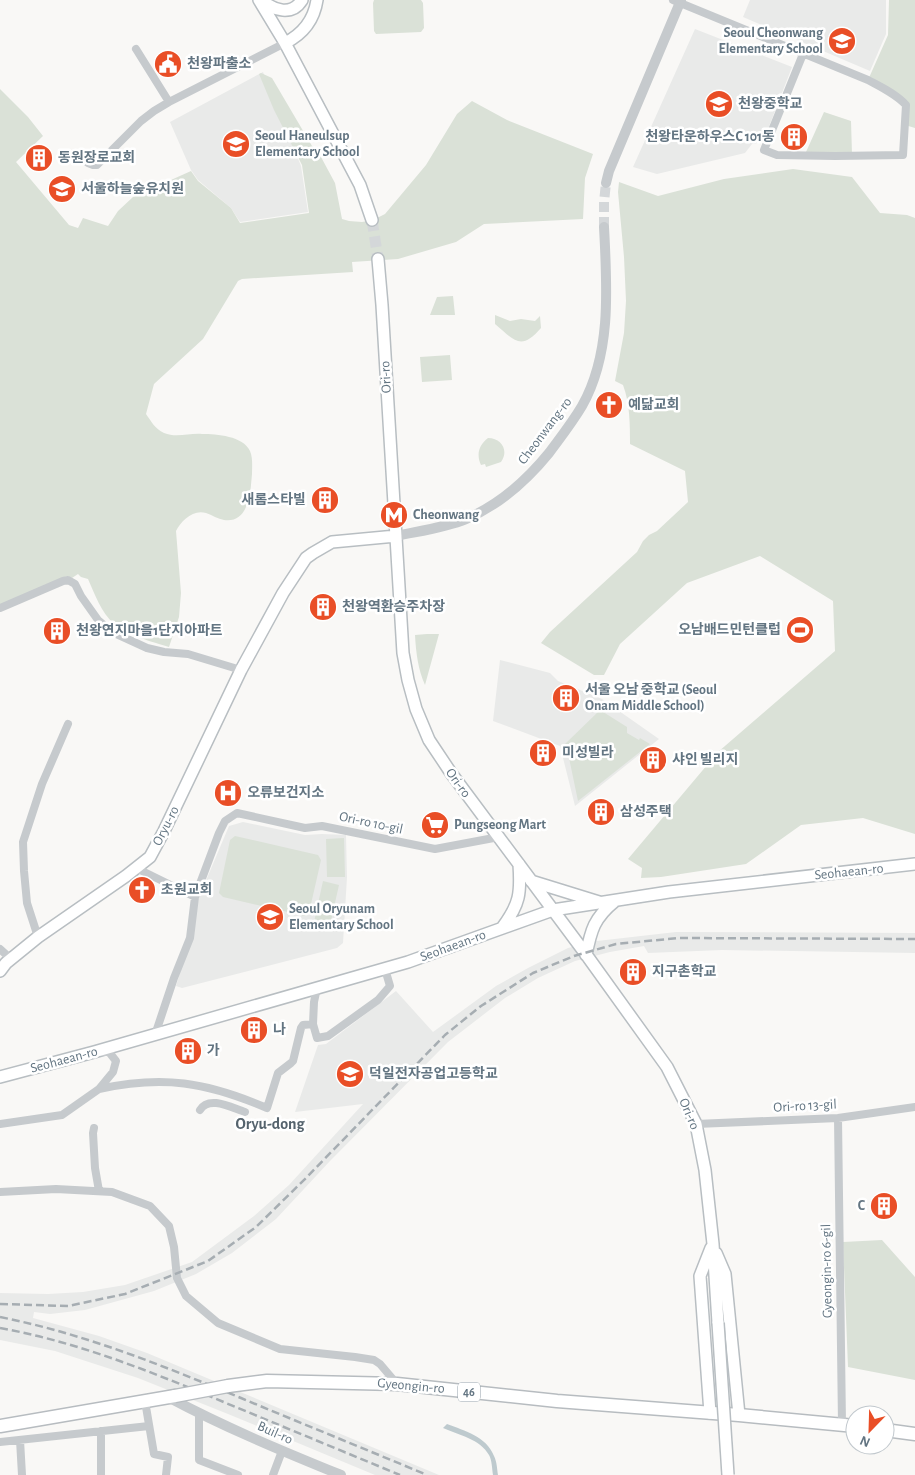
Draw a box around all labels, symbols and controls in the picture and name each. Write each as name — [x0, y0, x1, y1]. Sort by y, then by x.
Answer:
place label: Seoul Cheonwang Elementary School — [718, 26, 824, 56]
school or university icon: Seoul Cheonwang Elementary School — [827, 26, 857, 56]
public building icon: 천왕파출소 — [153, 49, 183, 79]
place label: 천왕파출소 — [187, 55, 252, 71]
school or university icon: 천왕중학교 — [704, 89, 734, 119]
place label: 천왕중학교 — [738, 95, 803, 111]
building icon: 천왕타운하우스C 101동 — [779, 122, 809, 152]
place label: 천왕타운하우스C 101동 — [645, 128, 775, 144]
school or university icon: Seoul Haneulsup Elementary School — [221, 129, 251, 159]
place label: Seoul Haneulsup Elementary School — [255, 129, 360, 159]
building icon: 동원장로교회 — [24, 143, 54, 173]
place label: 동원장로교회 — [58, 150, 135, 165]
school or university icon: 서울하늘숲유치원 — [47, 174, 77, 204]
place label: 서울하늘숲유치원 — [81, 181, 184, 196]
street label: Ori-ro — [378, 360, 394, 394]
church icon: 예닮교회 — [594, 390, 624, 420]
street label: Cheonwang-ro — [515, 395, 575, 467]
place label: 예닮교회 — [628, 397, 680, 412]
building icon: 새롬스타빌 — [310, 485, 340, 515]
place label: 새롬스타빌 — [242, 492, 306, 507]
metro station icon: Cheonwang — [379, 500, 409, 530]
place label: Cheonwang — [413, 508, 480, 522]
building icon: 천왕역환승주차장 — [308, 592, 338, 622]
place label: 천왕역환승주차장 — [342, 598, 445, 614]
sports icon: 오남배드민턴클럽 — [785, 615, 815, 645]
building icon: 천왕연지마을1단지아파트 — [42, 616, 72, 646]
place label: 천왕연지마을1단지아파트 — [76, 622, 223, 638]
place label: 오남배드민턴클럽 — [678, 622, 781, 637]
place label: 서울 오남 중학교 (Seoul Onam Middle School) — [585, 681, 717, 713]
building icon: 서울 오남 중학교 (Seoul Onam Middle School) — [551, 683, 581, 713]
building icon: 미성빌라 — [528, 738, 558, 768]
place label: 미성빌라 — [562, 745, 614, 760]
building icon: 샤인 빌리지 — [638, 745, 668, 775]
place label: 샤인 빌리지 — [672, 752, 739, 767]
street label: Ori-ro — [443, 766, 473, 800]
hospital icon: 오류보건지소 — [213, 778, 243, 808]
place label: 오류보건지소 — [247, 785, 324, 800]
building icon: 삼성주택 — [586, 797, 616, 827]
street label: Oryu-ro — [150, 804, 182, 848]
place label: 삼성주택 — [620, 804, 672, 819]
street label: Ori-ro 10-gil — [338, 809, 404, 837]
supermarket icon: Pungseong Mart — [420, 810, 450, 840]
place label: Pungseong Mart — [454, 818, 546, 832]
street label: Seohaean-ro — [814, 861, 884, 883]
church icon: 초원교회 — [127, 875, 157, 905]
place label: 초원교회 — [161, 882, 213, 897]
school or university icon: Seoul Oryunam Elementary School — [255, 902, 285, 932]
place label: Seoul Oryunam Elementary School — [289, 902, 394, 932]
street label: Seohaean-ro — [418, 928, 488, 964]
building icon: 지구촌학교 — [618, 957, 648, 987]
place label: 지구촌학교 — [652, 963, 717, 979]
building icon: 나 — [239, 1015, 269, 1045]
place label: 나 — [273, 1022, 286, 1037]
building icon: 가 — [173, 1036, 203, 1066]
place label: 가 — [207, 1043, 220, 1058]
street label: Seohaean-ro — [29, 1044, 99, 1076]
school or university icon: 덕일전자공업고등학교 — [335, 1059, 365, 1089]
place label: 덕일전자공업고등학교 — [369, 1065, 498, 1081]
street label: Ori-ro — [676, 1096, 702, 1132]
street label: Ori-ro 13-gil — [773, 1097, 837, 1115]
district label: Oryu-dong — [236, 1116, 305, 1133]
building icon: C — [869, 1191, 899, 1221]
place label: C — [858, 1199, 866, 1213]
street label: Gyeongin-ro 6-gil — [819, 1224, 835, 1318]
street label: Gyeongin-ro — [377, 1376, 445, 1396]
road number: 46 — [458, 1382, 480, 1401]
north arrow — [845, 1405, 895, 1455]
street label: Buil-ro — [255, 1419, 295, 1447]
text: N — [858, 1433, 873, 1449]

